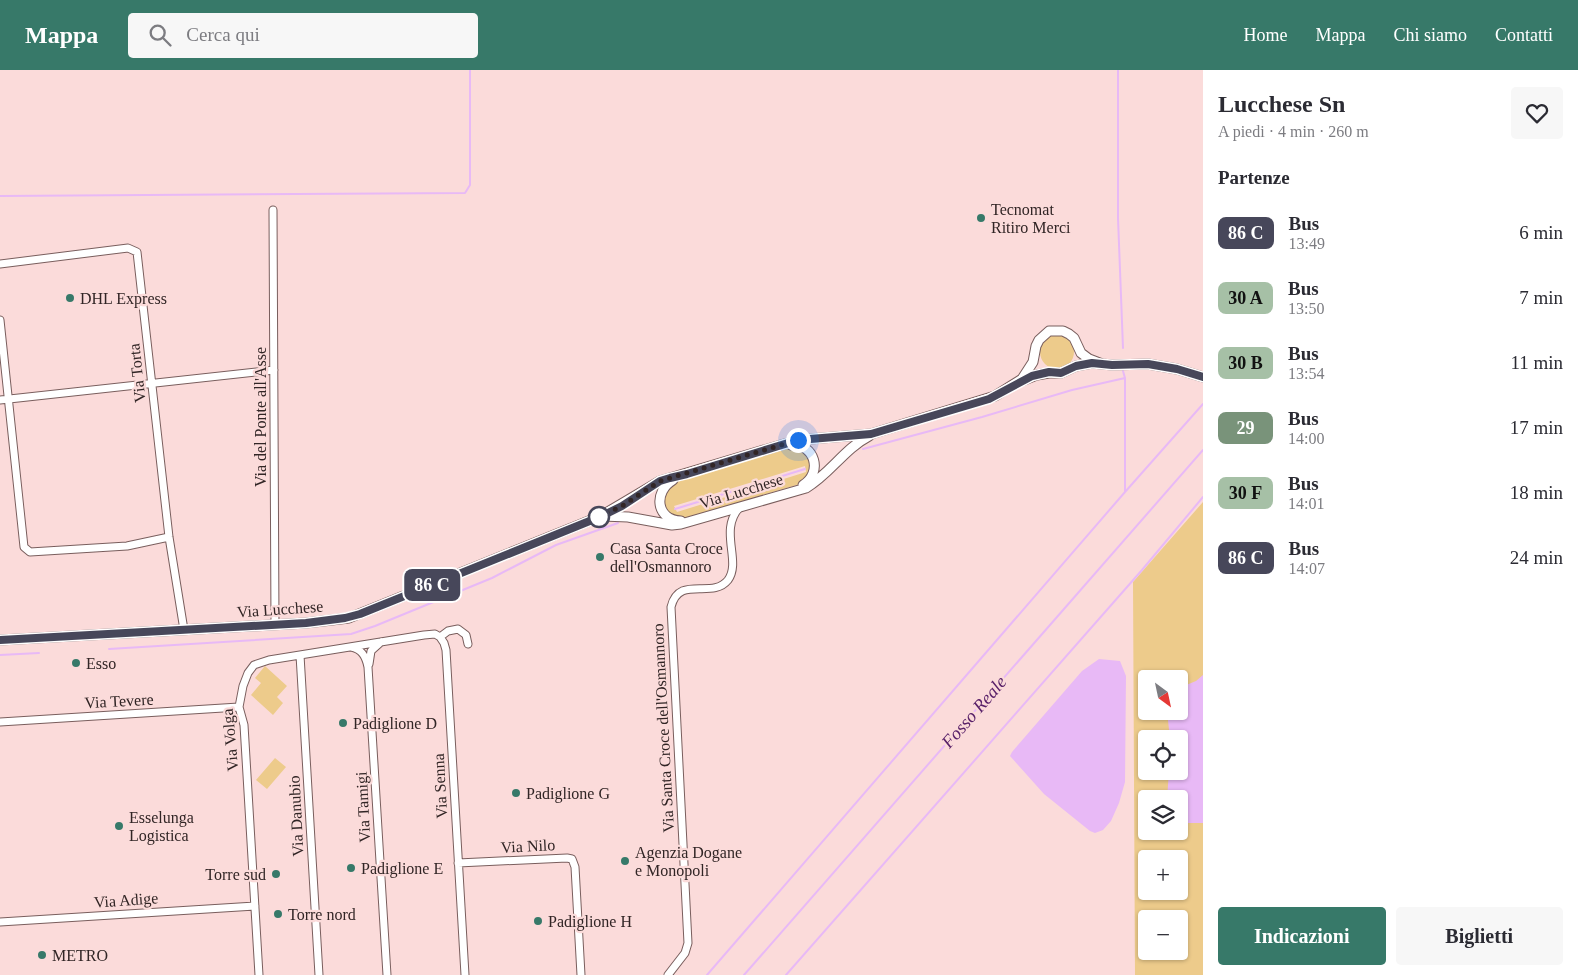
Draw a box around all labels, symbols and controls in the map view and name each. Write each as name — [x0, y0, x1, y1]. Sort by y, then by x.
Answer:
search box — [128, 13, 478, 58]
icon: search — [146, 21, 174, 49]
text: Mappa — [25, 22, 98, 48]
text: Cerca qui — [186, 24, 260, 45]
text: Home — [1244, 25, 1288, 45]
text: Mappa — [1316, 25, 1365, 45]
text: Chi siamo — [1393, 25, 1467, 45]
text: Contatti — [1495, 25, 1553, 45]
button: heart — [1511, 87, 1563, 139]
text: Lucchese Sn — [1218, 91, 1345, 117]
text: A piedi · 4 min · 260 m — [1218, 123, 1369, 140]
text: Partenze — [1218, 167, 1290, 188]
place label: Tecnomat Ritiro Merci — [991, 201, 1071, 236]
marker: Tecnomat Ritiro Merci — [975, 212, 987, 224]
text: Bus — [1289, 213, 1319, 234]
text: 6 min — [1519, 222, 1563, 243]
text: 86 C — [1228, 223, 1264, 243]
text: 13:49 — [1289, 235, 1325, 252]
text: Bus — [1288, 278, 1319, 299]
text: 7 min — [1519, 287, 1563, 308]
text: 30 A — [1228, 288, 1263, 308]
place label: DHL Express — [80, 290, 167, 308]
marker: DHL Express — [64, 292, 76, 304]
text: 13:50 — [1288, 300, 1324, 317]
street label: Via Torta — [125, 343, 149, 403]
text: Bus — [1288, 343, 1319, 364]
street label: Via del Ponte all'Asse — [252, 347, 269, 487]
text: 11 min — [1510, 352, 1563, 373]
text: 30 B — [1228, 353, 1263, 373]
text: 13:54 — [1288, 365, 1324, 382]
text: Bus — [1288, 408, 1319, 429]
text: 17 min — [1510, 417, 1563, 438]
text: 29 — [1237, 418, 1255, 438]
your location — [786, 428, 811, 453]
text: 14:00 — [1288, 430, 1324, 447]
street label: Via Lucchese — [697, 470, 785, 512]
text: Bus — [1288, 473, 1319, 494]
text: 18 min — [1510, 482, 1563, 503]
text: 30 F — [1229, 483, 1262, 503]
text: 14:01 — [1288, 495, 1324, 512]
unlabelled marker — [588, 506, 610, 528]
text: Bus — [1289, 538, 1319, 559]
place label: Casa Santa Croce dell'Osmannoro — [610, 540, 723, 575]
text: 24 min — [1510, 547, 1563, 568]
text: 86 C — [1228, 548, 1264, 568]
marker: Casa Santa Croce dell'Osmannoro — [594, 551, 606, 563]
text: 14:07 — [1289, 560, 1325, 577]
line badge: 86 C — [397, 569, 467, 601]
text: 86 C — [414, 575, 450, 595]
street label: Via Lucchese — [236, 598, 324, 620]
street label: Via Santa Croce dell'Osmannoro — [649, 623, 677, 833]
place label: Esso — [86, 655, 116, 672]
marker: Esso — [70, 657, 82, 669]
north arrow — [1138, 670, 1188, 720]
map controls — [1138, 670, 1188, 960]
water label: Fosso Reale — [937, 672, 1011, 753]
street label: Via Tevere — [84, 691, 154, 711]
street label: Via Volga — [219, 708, 242, 772]
place label: Padiglione D — [353, 715, 437, 733]
marker: Padiglione D — [337, 717, 349, 729]
button: locate — [1138, 730, 1188, 780]
street label: Via Senna — [430, 753, 450, 819]
street label: Via Tamigi — [353, 771, 374, 843]
street label: Via Danubio — [285, 775, 307, 857]
place label: Padiglione G — [526, 785, 610, 803]
marker: Padiglione G — [510, 787, 522, 799]
button: layers — [1138, 790, 1188, 840]
place label: Esselunga Logistica — [129, 809, 194, 845]
marker: Esselunga Logistica — [113, 820, 125, 832]
street label: Via Nilo — [500, 836, 556, 856]
place label: Agenzia Dogane e Monopoli — [635, 844, 742, 880]
button: + — [1138, 850, 1188, 900]
marker: Agenzia Dogane e Monopoli — [619, 855, 631, 867]
place label: Padiglione E — [361, 860, 443, 878]
marker: Padiglione E — [345, 862, 357, 874]
place label: Torre sud — [205, 866, 266, 883]
marker: Torre sud — [270, 868, 282, 880]
street label: Via Adige — [93, 889, 159, 912]
place label: Torre nord — [288, 906, 356, 923]
button: Indicazioni — [1218, 907, 1386, 965]
button: Biglietti — [1396, 907, 1563, 965]
marker: Torre nord — [272, 908, 284, 920]
button: − — [1138, 910, 1188, 960]
place label: Padiglione H — [548, 913, 632, 931]
marker: Padiglione H — [532, 915, 544, 927]
place label: METRO — [52, 947, 108, 964]
marker: METRO — [36, 949, 48, 961]

